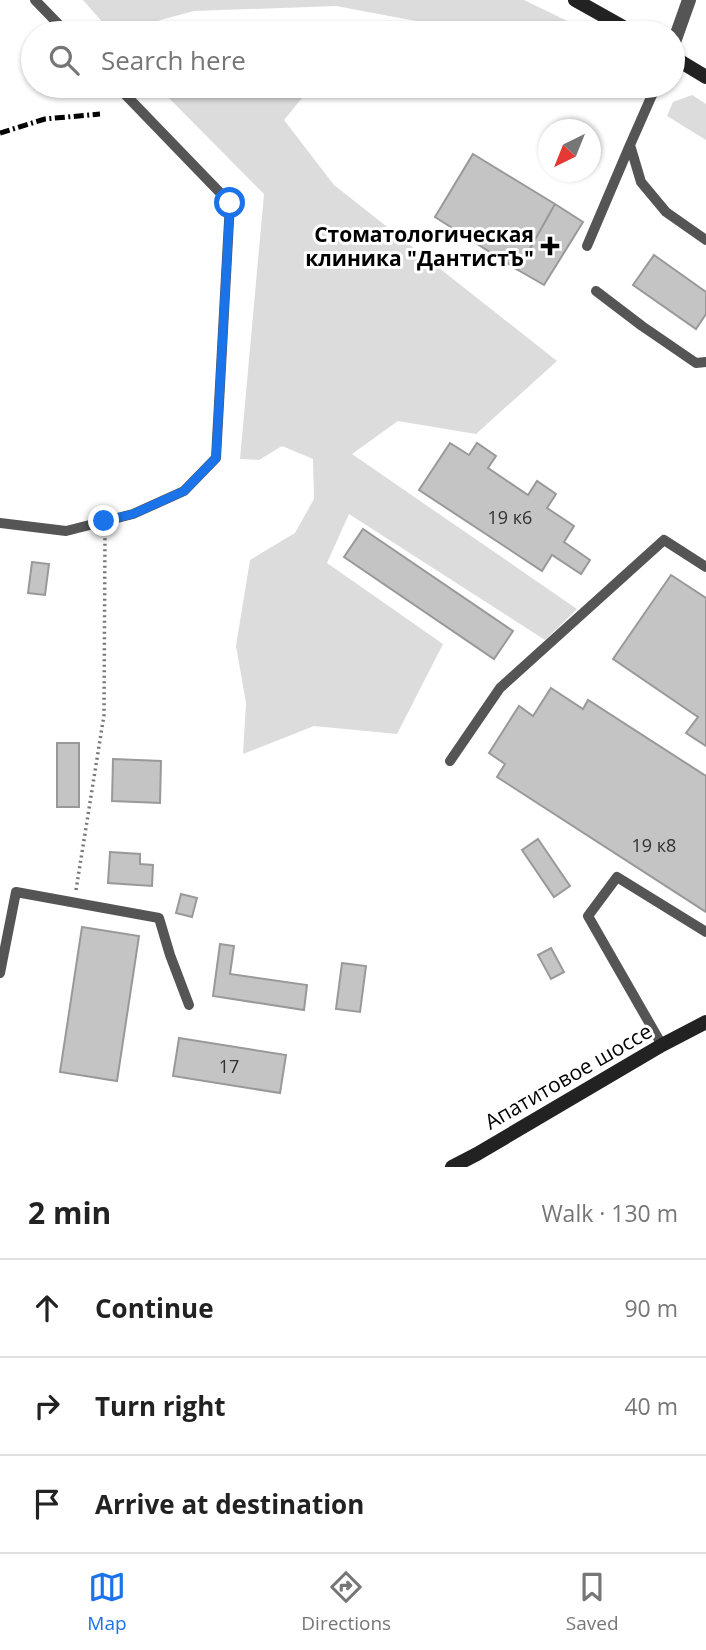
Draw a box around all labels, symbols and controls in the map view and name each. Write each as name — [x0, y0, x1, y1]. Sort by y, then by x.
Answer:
search box — [21, 21, 685, 98]
icon: search — [45, 41, 83, 79]
text: Search here — [101, 42, 246, 78]
north arrow — [538, 119, 601, 182]
route start — [214, 187, 245, 218]
place label: Стоматологическая клиника "ДантистЪ" — [305, 220, 534, 272]
marker: Стоматологическая клиника "ДантистЪ" — [540, 236, 560, 256]
route end — [88, 505, 119, 536]
house number: 19 к6 — [488, 505, 532, 529]
house number: 19 к8 — [632, 833, 676, 857]
street label: Апатитовое шоссе — [479, 1017, 657, 1135]
house number: 17 — [219, 1054, 239, 1078]
text: 2 min — [28, 1192, 111, 1233]
text: Walk · 130 m — [541, 1197, 678, 1229]
icon: ahead — [28, 1289, 66, 1327]
text: Continue — [95, 1290, 214, 1326]
text: 90 m — [624, 1292, 678, 1324]
icon: right — [28, 1387, 66, 1425]
text: Turn right — [95, 1388, 226, 1424]
text: 40 m — [624, 1390, 678, 1422]
icon: arrive — [28, 1485, 66, 1523]
text: Arrive at destination — [95, 1486, 364, 1522]
tab: Map — [87, 1568, 127, 1636]
tab: Directions — [301, 1568, 391, 1636]
tab: Saved — [566, 1568, 619, 1636]

